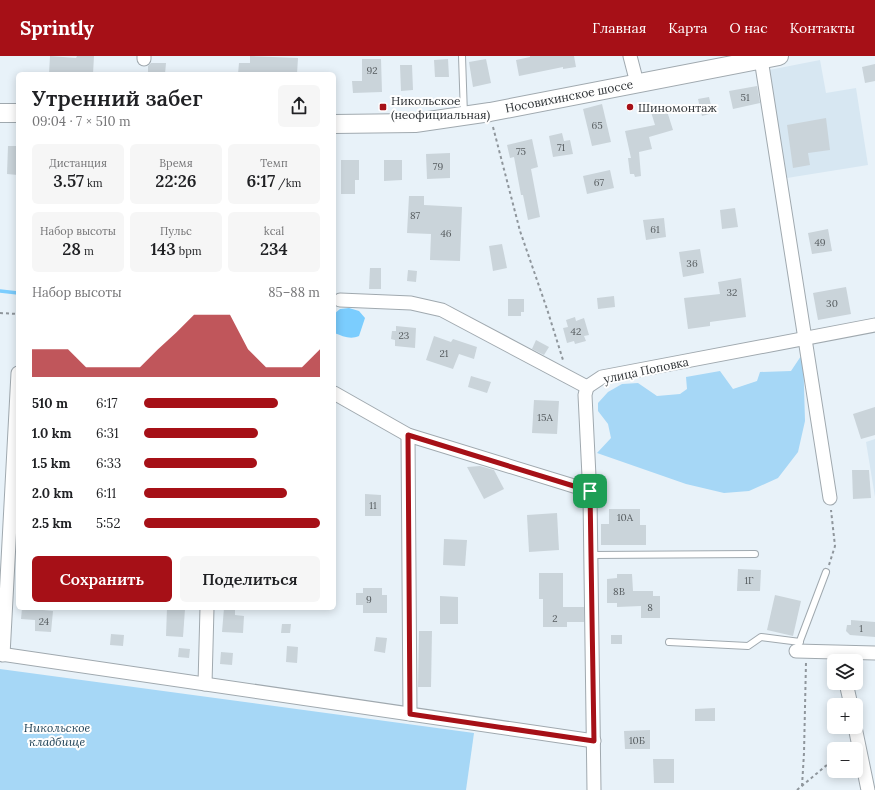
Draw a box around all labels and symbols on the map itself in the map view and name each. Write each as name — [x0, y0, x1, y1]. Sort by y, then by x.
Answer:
house number: 92 — [366, 64, 378, 77]
street label: Носовихинское шоссе — [504, 76, 635, 116]
house number: 51 — [740, 91, 750, 104]
place label: Никольское (неофициальная) — [391, 93, 490, 123]
place label: Шиномонтаж — [638, 100, 717, 115]
marker: Никольское (неофициальная) — [378, 102, 388, 112]
marker: Шиномонтаж — [625, 102, 635, 112]
house number: 65 — [591, 119, 603, 132]
house number: 71 — [557, 141, 565, 154]
house number: 75 — [516, 145, 526, 158]
house number: 79 — [433, 160, 443, 173]
house number: 67 — [594, 176, 605, 189]
house number: 87 — [410, 209, 421, 222]
house number: 61 — [650, 223, 660, 236]
house number: 46 — [440, 227, 452, 240]
house number: 49 — [814, 236, 826, 249]
house number: 36 — [686, 257, 698, 270]
house number: 32 — [727, 286, 737, 299]
house number: 30 — [826, 297, 838, 310]
house number: 42 — [571, 325, 581, 338]
house number: 23 — [399, 329, 410, 342]
house number: 21 — [439, 347, 449, 360]
street label: улица Поповка — [602, 354, 690, 386]
house number: 15А — [537, 411, 553, 424]
pin — [573, 474, 607, 508]
house number: 11 — [369, 499, 377, 512]
house number: 10А — [617, 511, 634, 524]
house number: 1Г — [744, 574, 754, 587]
house number: 8В — [613, 585, 625, 598]
house number: 9 — [366, 593, 372, 606]
house number: 8 — [647, 601, 653, 614]
house number: 2 — [552, 612, 558, 625]
house number: 24 — [39, 615, 50, 628]
house number: 1 — [859, 622, 863, 635]
park label: Никольское кладбище — [24, 720, 91, 749]
house number: 10Б — [629, 734, 645, 747]

